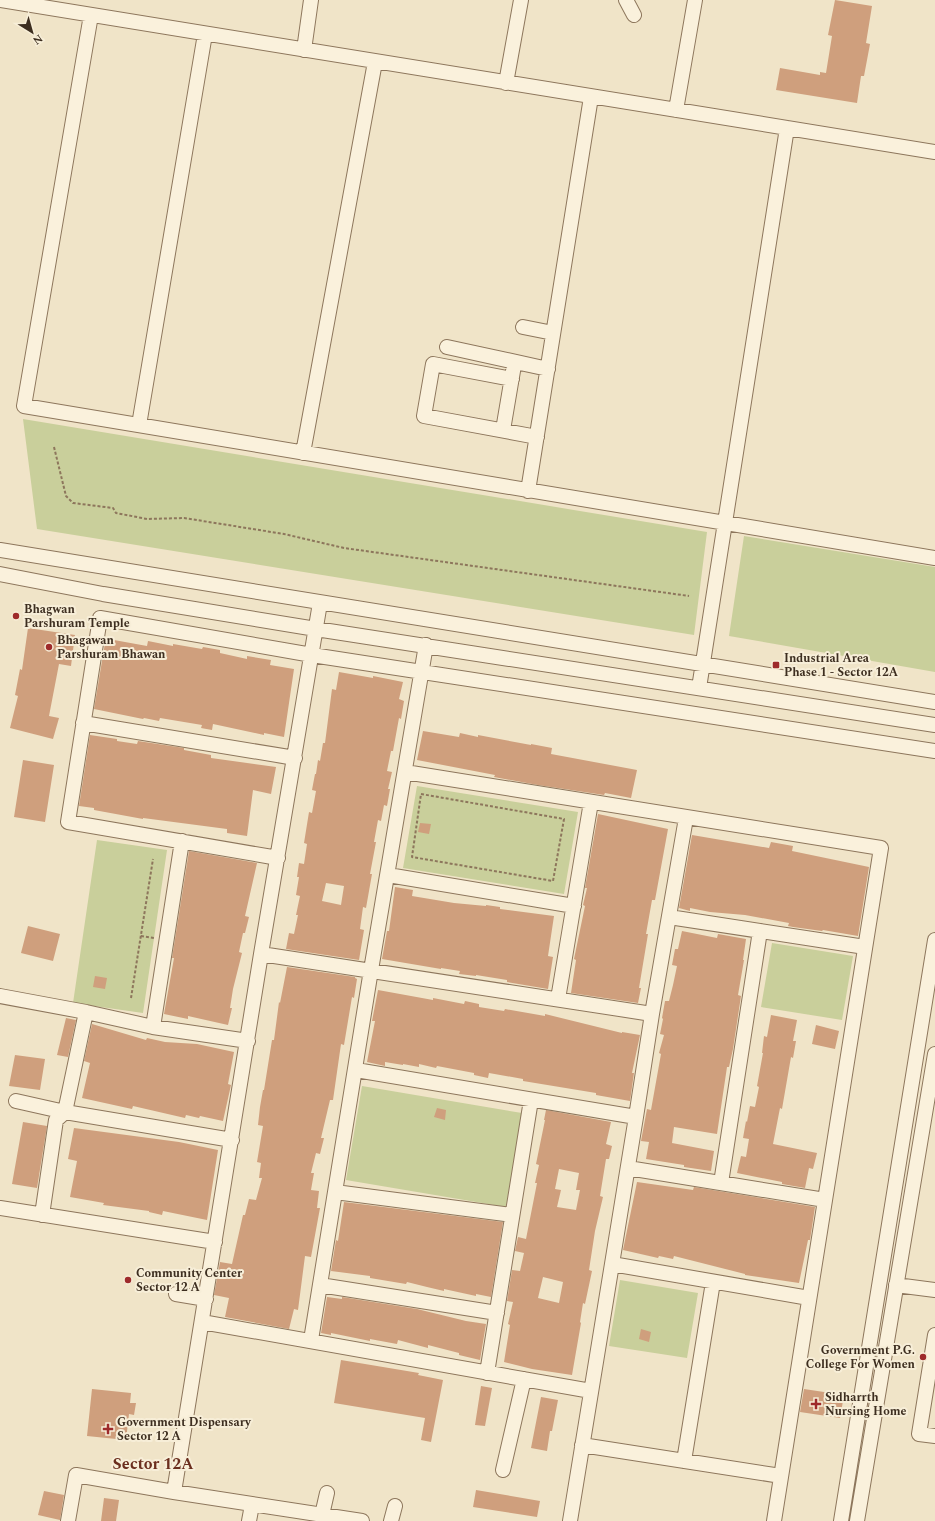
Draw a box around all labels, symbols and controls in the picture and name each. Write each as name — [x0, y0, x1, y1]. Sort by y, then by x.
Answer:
north arrow — [12, 12, 52, 52]
text: N — [29, 30, 46, 49]
place label: Bhagwan Parshuram Temple — [24, 600, 130, 633]
marker: Bhagwan Parshuram Temple — [11, 611, 21, 621]
place label: Bhagawan Parshuram Bhawan — [57, 631, 166, 664]
marker: Bhagawan Parshuram Bhawan — [44, 642, 54, 652]
place label: Industrial Area Phase 1 - Sector 12A — [784, 649, 899, 682]
marker: Industrial Area Phase 1 - Sector 12A — [771, 660, 781, 670]
place label: Community Center Sector 12 A — [136, 1264, 243, 1297]
marker: Community Center Sector 12 A — [123, 1275, 133, 1285]
place label: Government P.G. College For Women — [806, 1341, 916, 1374]
marker: Government P.G. College For Women — [918, 1352, 928, 1362]
place label: Sidharrth Nursing Home — [825, 1388, 907, 1421]
marker: Sidharrth Nursing Home — [810, 1398, 822, 1410]
place label: Government Dispensary Sector 12 A — [117, 1413, 252, 1446]
marker: Government Dispensary Sector 12 A — [102, 1423, 114, 1435]
district label: Sector 12A — [112, 1452, 194, 1476]

